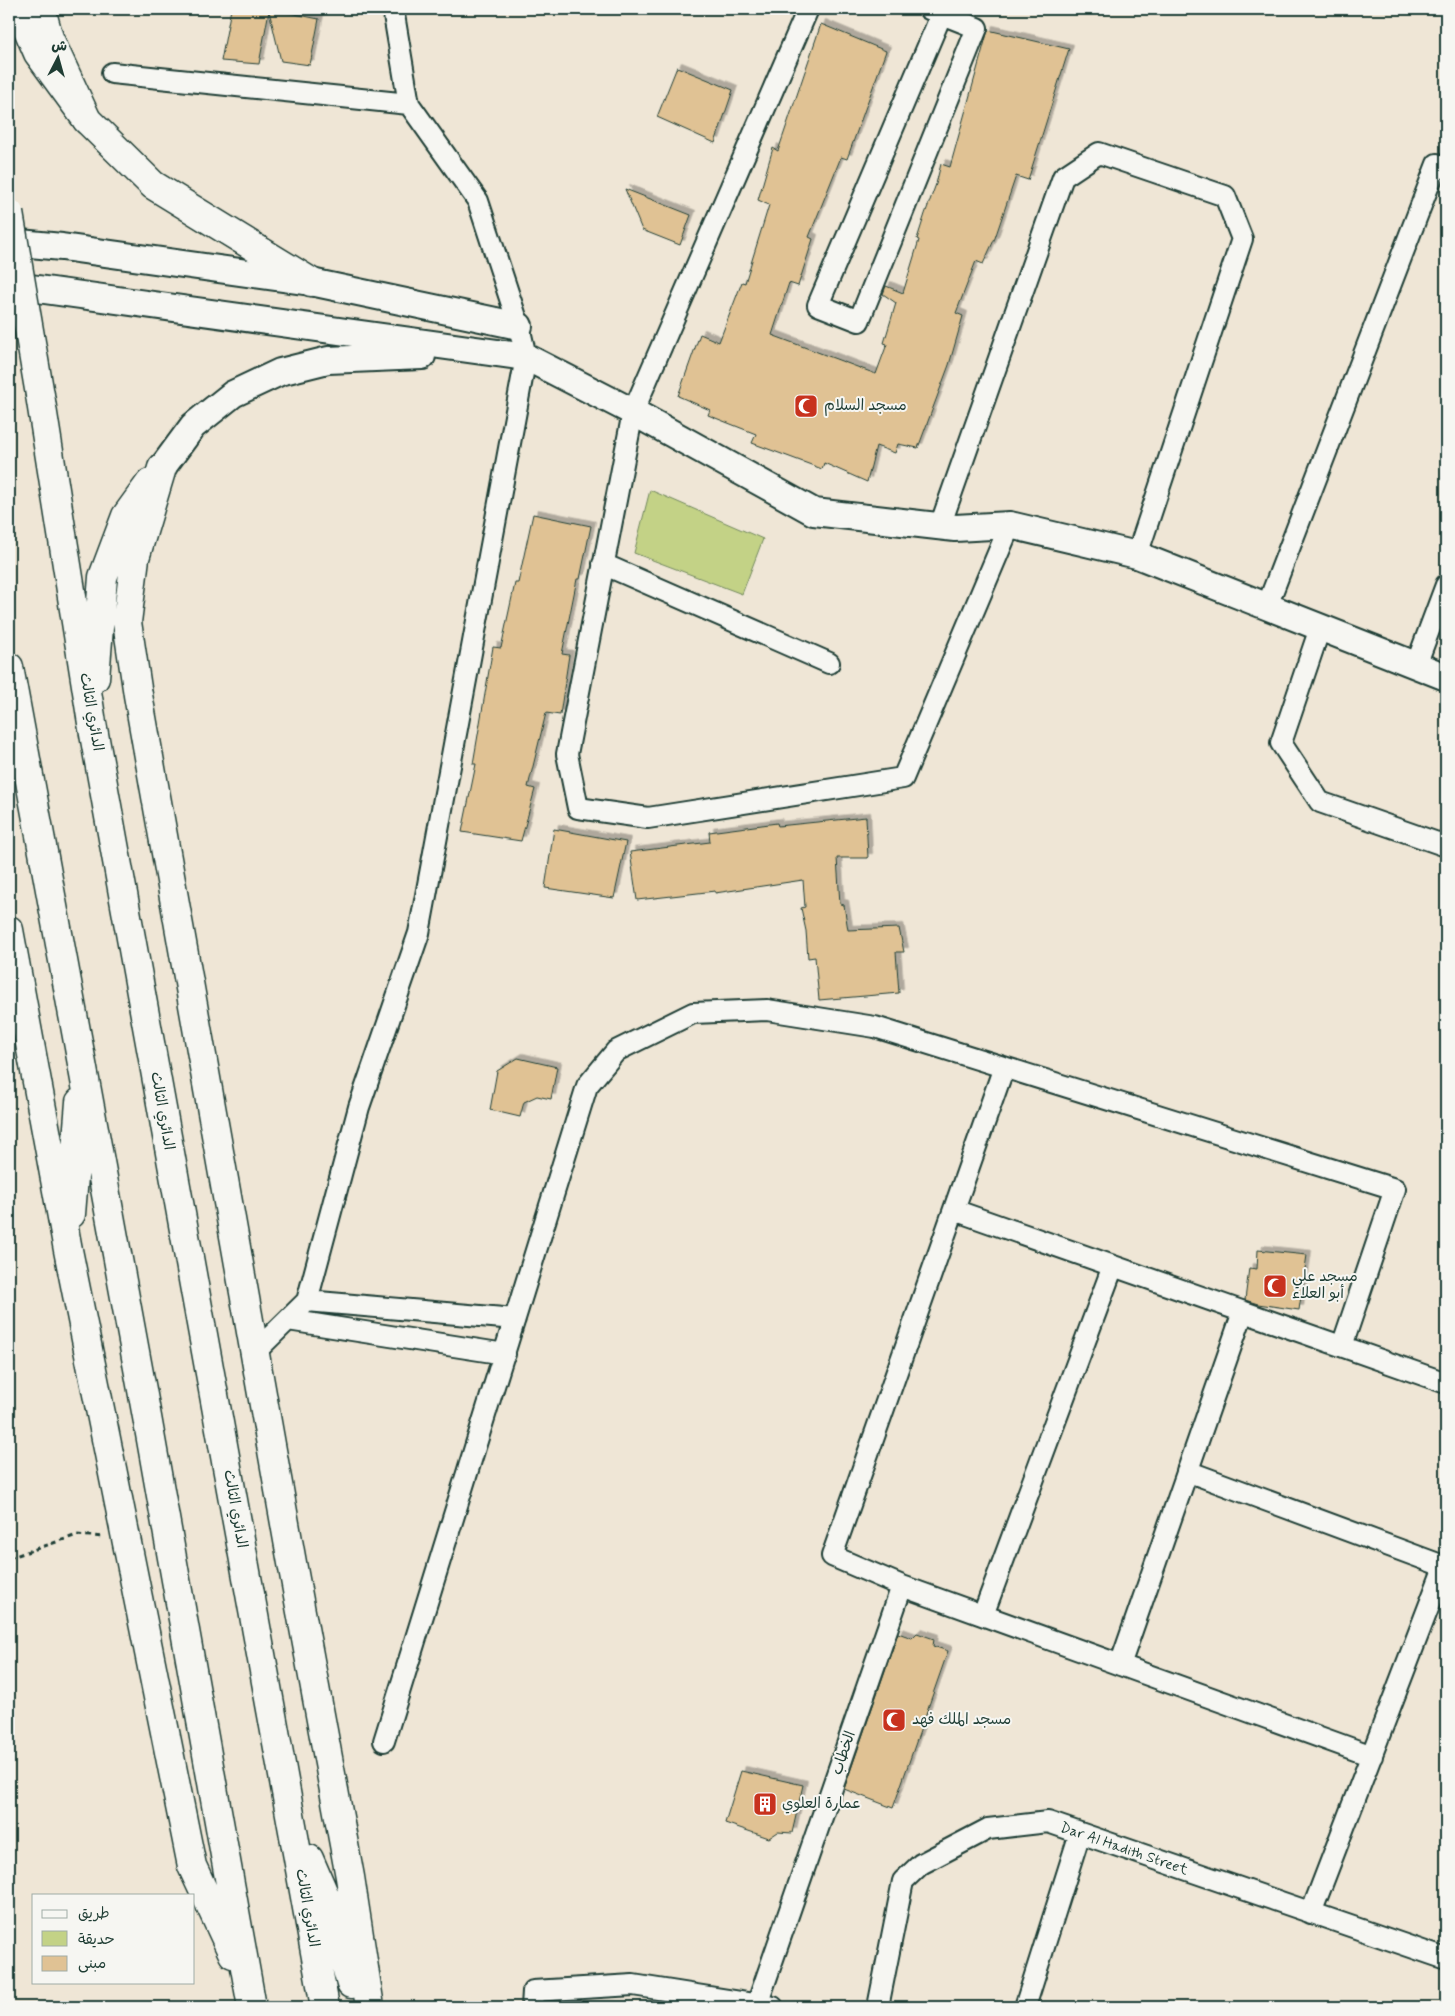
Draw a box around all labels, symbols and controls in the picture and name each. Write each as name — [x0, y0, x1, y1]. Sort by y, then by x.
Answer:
north arrow — [32, 32, 82, 82]
text: ش — [51, 36, 68, 56]
mosque icon: مسجد السلام — [793, 393, 819, 419]
place label: مسجد السلام — [824, 396, 907, 416]
street label: الدائري الثالث — [74, 671, 108, 753]
street label: الدائري الثالث — [145, 1070, 179, 1152]
place label: مسجد علي أبو العلاء — [1292, 1267, 1358, 1304]
mosque icon: مسجد علي أبو العلاء — [1262, 1273, 1288, 1299]
street label: الدائري الثالث — [218, 1468, 252, 1550]
mosque icon: مسجد الملك فهد — [881, 1707, 907, 1733]
place label: مسجد الملك فهد — [912, 1710, 1011, 1730]
street label: الخطاب — [827, 1728, 861, 1778]
building icon: عمارة العلوي — [752, 1791, 778, 1817]
place label: عمارة العلوي — [782, 1794, 861, 1814]
street label: Dar Al Hadith Street — [1057, 1818, 1191, 1880]
street label: الدائري الثالث — [290, 1867, 324, 1949]
legend — [32, 1894, 195, 1984]
text: طريق — [78, 1904, 110, 1924]
text: حديقة — [78, 1930, 115, 1950]
text: مبنى — [78, 1954, 106, 1974]

